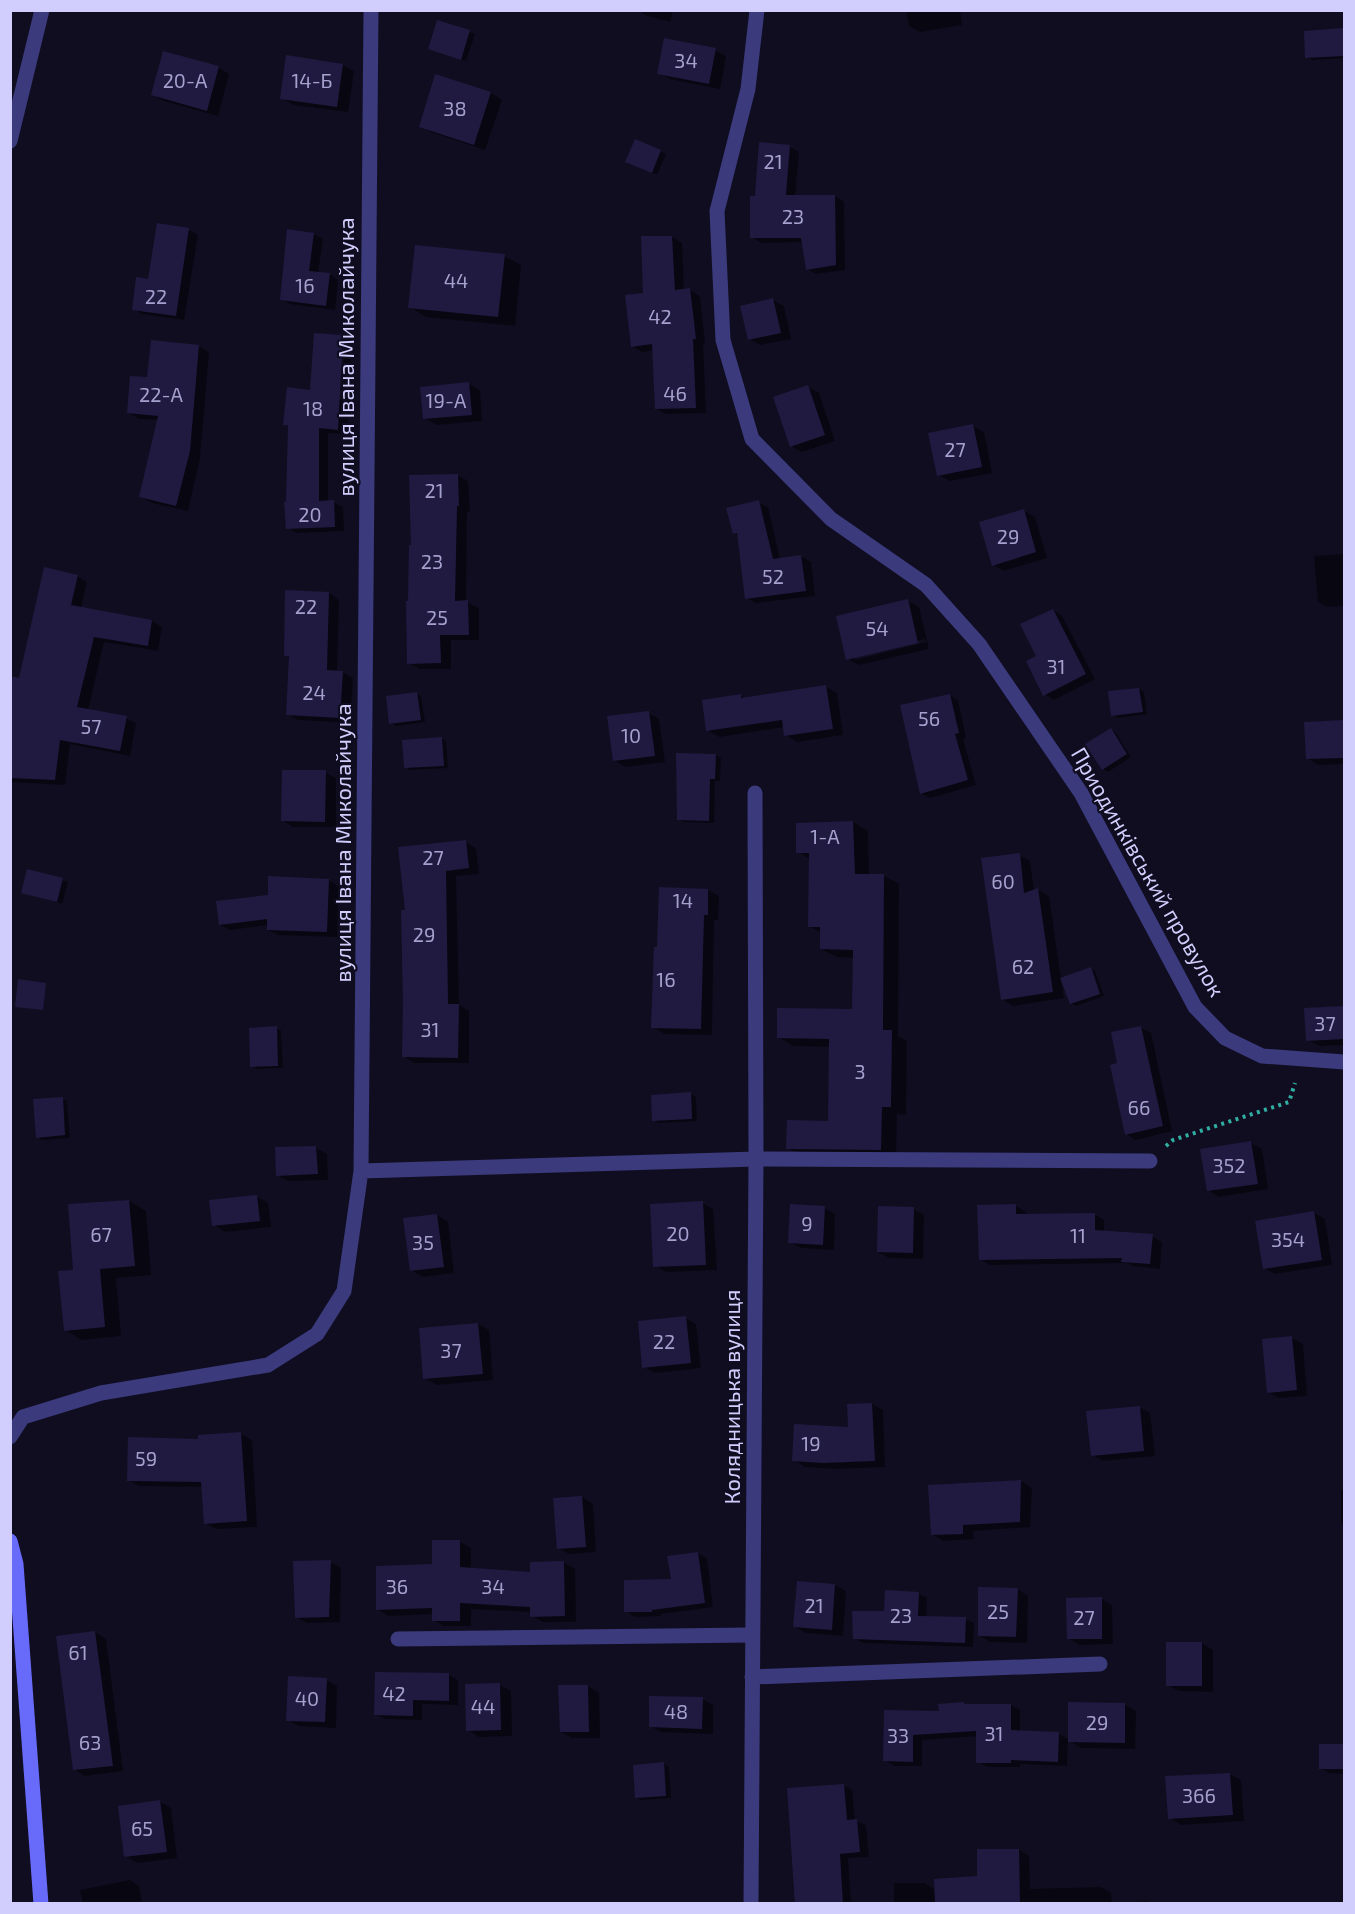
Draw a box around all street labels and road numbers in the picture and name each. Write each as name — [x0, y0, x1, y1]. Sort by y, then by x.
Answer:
street label: вулиця Івана Миколайчука — [332, 217, 359, 497]
street label: вулиця Івана Миколайчука — [329, 703, 356, 983]
street label: Приодинківський провулок — [1066, 742, 1231, 1001]
street label: Колядницька вулиця — [718, 1290, 745, 1504]

